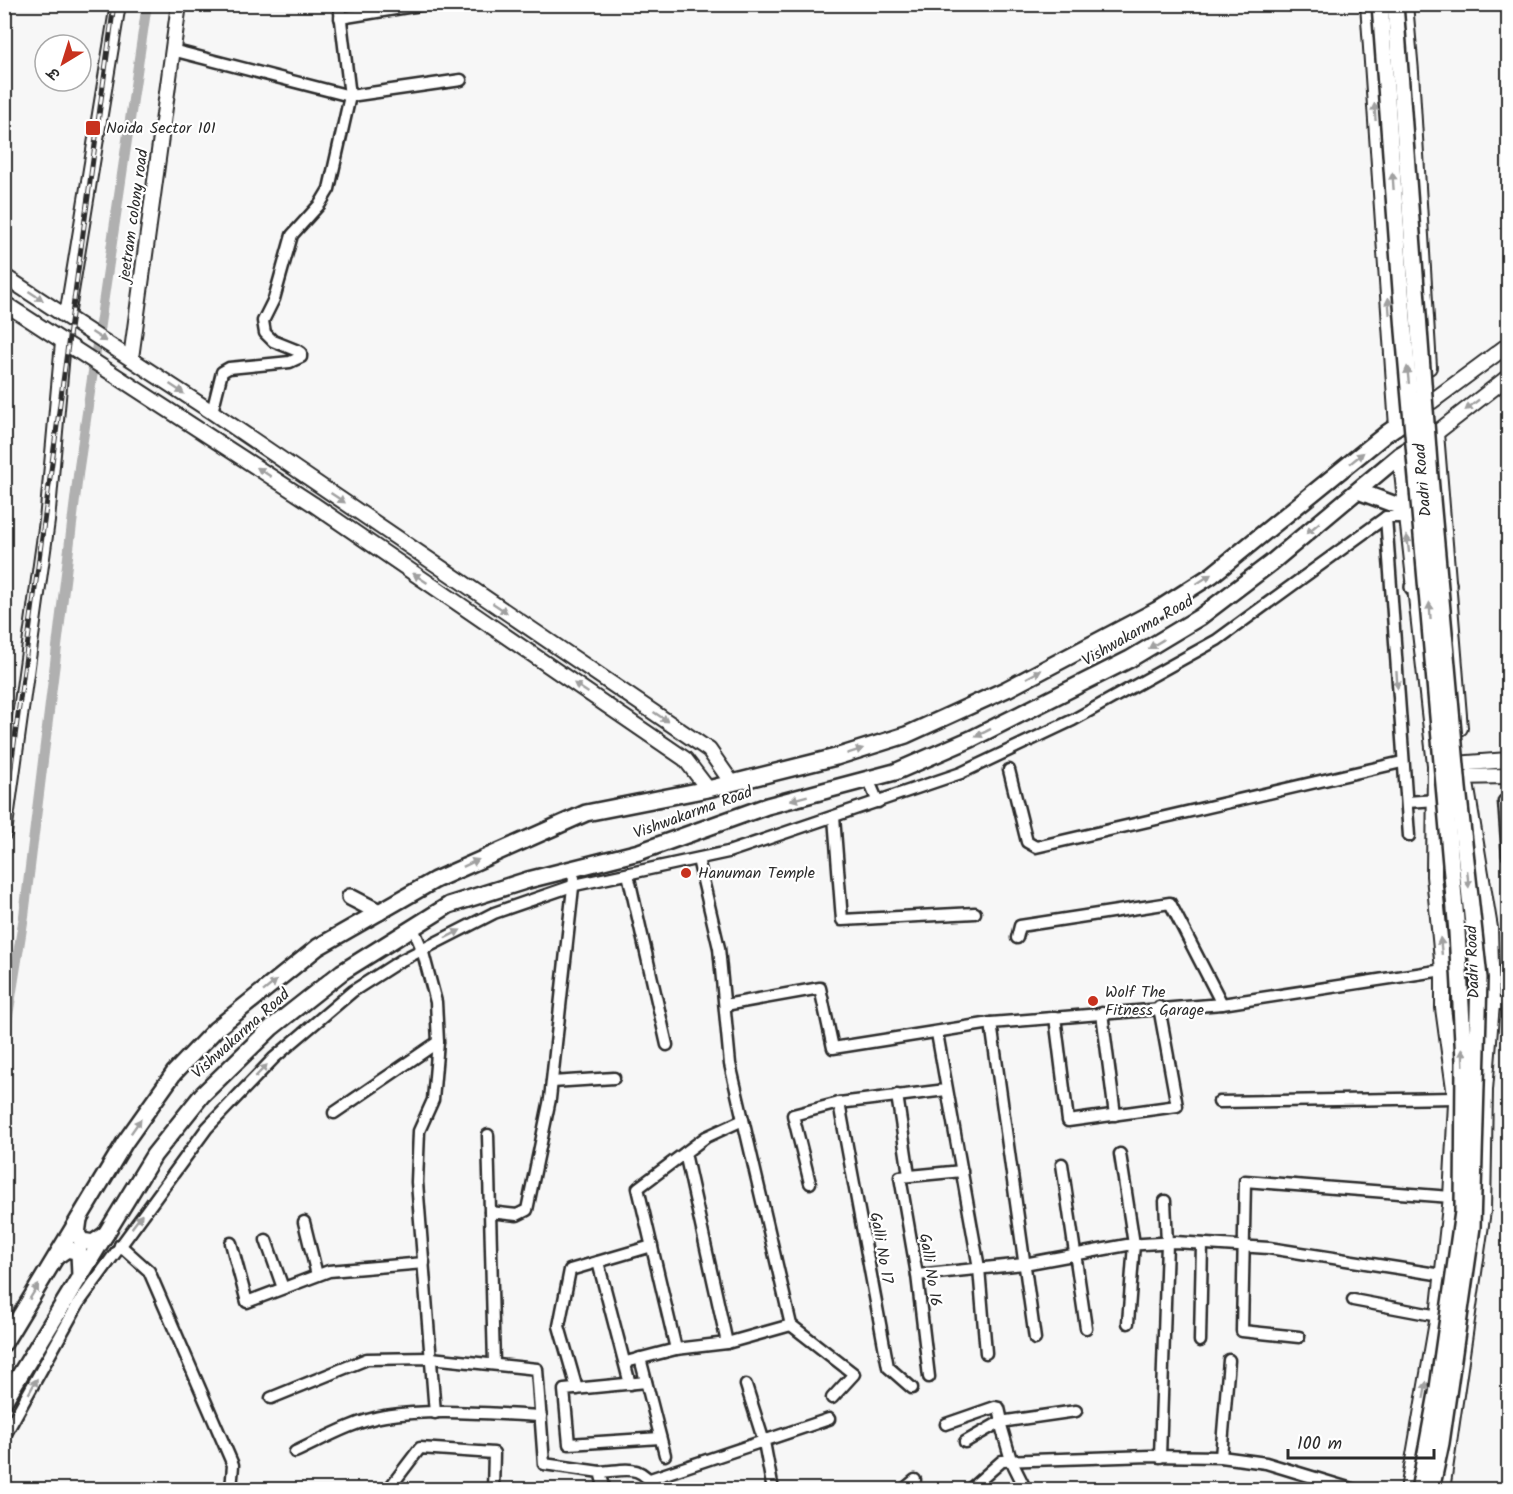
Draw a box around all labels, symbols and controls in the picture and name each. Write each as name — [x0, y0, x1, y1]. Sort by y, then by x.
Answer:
north arrow — [33, 33, 93, 93]
text: उ — [41, 59, 66, 87]
one-way arrow — [1370, 102, 1380, 121]
place label: Noida Sector 101 — [106, 116, 216, 141]
marker: Noida Sector 101 — [84, 119, 102, 137]
street label: jeetram colony road — [112, 147, 156, 286]
one-way arrow — [1389, 171, 1398, 190]
one-way arrow — [27, 290, 43, 302]
one-way arrow — [1384, 296, 1393, 315]
one-way arrow — [91, 331, 107, 342]
one-way arrow — [1403, 365, 1413, 384]
one-way arrow — [168, 383, 184, 395]
one-way arrow — [1464, 398, 1480, 411]
street label: Dadri Road — [1407, 441, 1439, 518]
one-way arrow — [1349, 452, 1364, 464]
one-way arrow — [256, 467, 272, 478]
one-way arrow — [330, 492, 346, 504]
one-way arrow — [1305, 522, 1321, 535]
one-way arrow — [1403, 534, 1413, 553]
one-way arrow — [413, 572, 429, 584]
one-way arrow — [1196, 574, 1212, 585]
street label: Vishwakarma Road — [1078, 588, 1199, 673]
one-way arrow — [1425, 601, 1434, 620]
one-way arrow — [491, 602, 508, 613]
one-way arrow — [1148, 638, 1164, 649]
one-way arrow — [1026, 669, 1043, 679]
one-way arrow — [1393, 670, 1402, 689]
one-way arrow — [574, 682, 590, 694]
one-way arrow — [653, 711, 669, 722]
one-way arrow — [974, 728, 991, 738]
one-way arrow — [846, 746, 864, 755]
street label: Vishwakarma Road — [630, 780, 757, 846]
one-way arrow — [790, 793, 809, 803]
one-way arrow — [463, 858, 481, 868]
place label: Hanuman Temple — [698, 861, 815, 886]
marker: Hanuman Temple — [679, 866, 693, 880]
one-way arrow — [1463, 869, 1473, 888]
street label: Dadri Road — [1459, 924, 1487, 999]
one-way arrow — [444, 929, 461, 938]
one-way arrow — [1436, 937, 1446, 956]
one-way arrow — [262, 979, 278, 992]
place label: Wolf The Fitness Garage — [1105, 980, 1204, 1023]
street label: Vishwakarma Road — [186, 982, 297, 1085]
marker: Wolf The Fitness Garage — [1086, 994, 1100, 1008]
one-way arrow — [1459, 1047, 1468, 1066]
one-way arrow — [254, 1065, 268, 1079]
one-way arrow — [130, 1119, 142, 1135]
street label: Galli No 17 — [862, 1210, 900, 1286]
one-way arrow — [131, 1214, 143, 1230]
street label: Galli No 16 — [912, 1232, 948, 1308]
one-way arrow — [29, 1284, 40, 1301]
one-way arrow — [28, 1377, 38, 1394]
one-way arrow — [1421, 1381, 1430, 1400]
scale bar — [1288, 1422, 1434, 1460]
text: 100 m — [1297, 1430, 1342, 1459]

